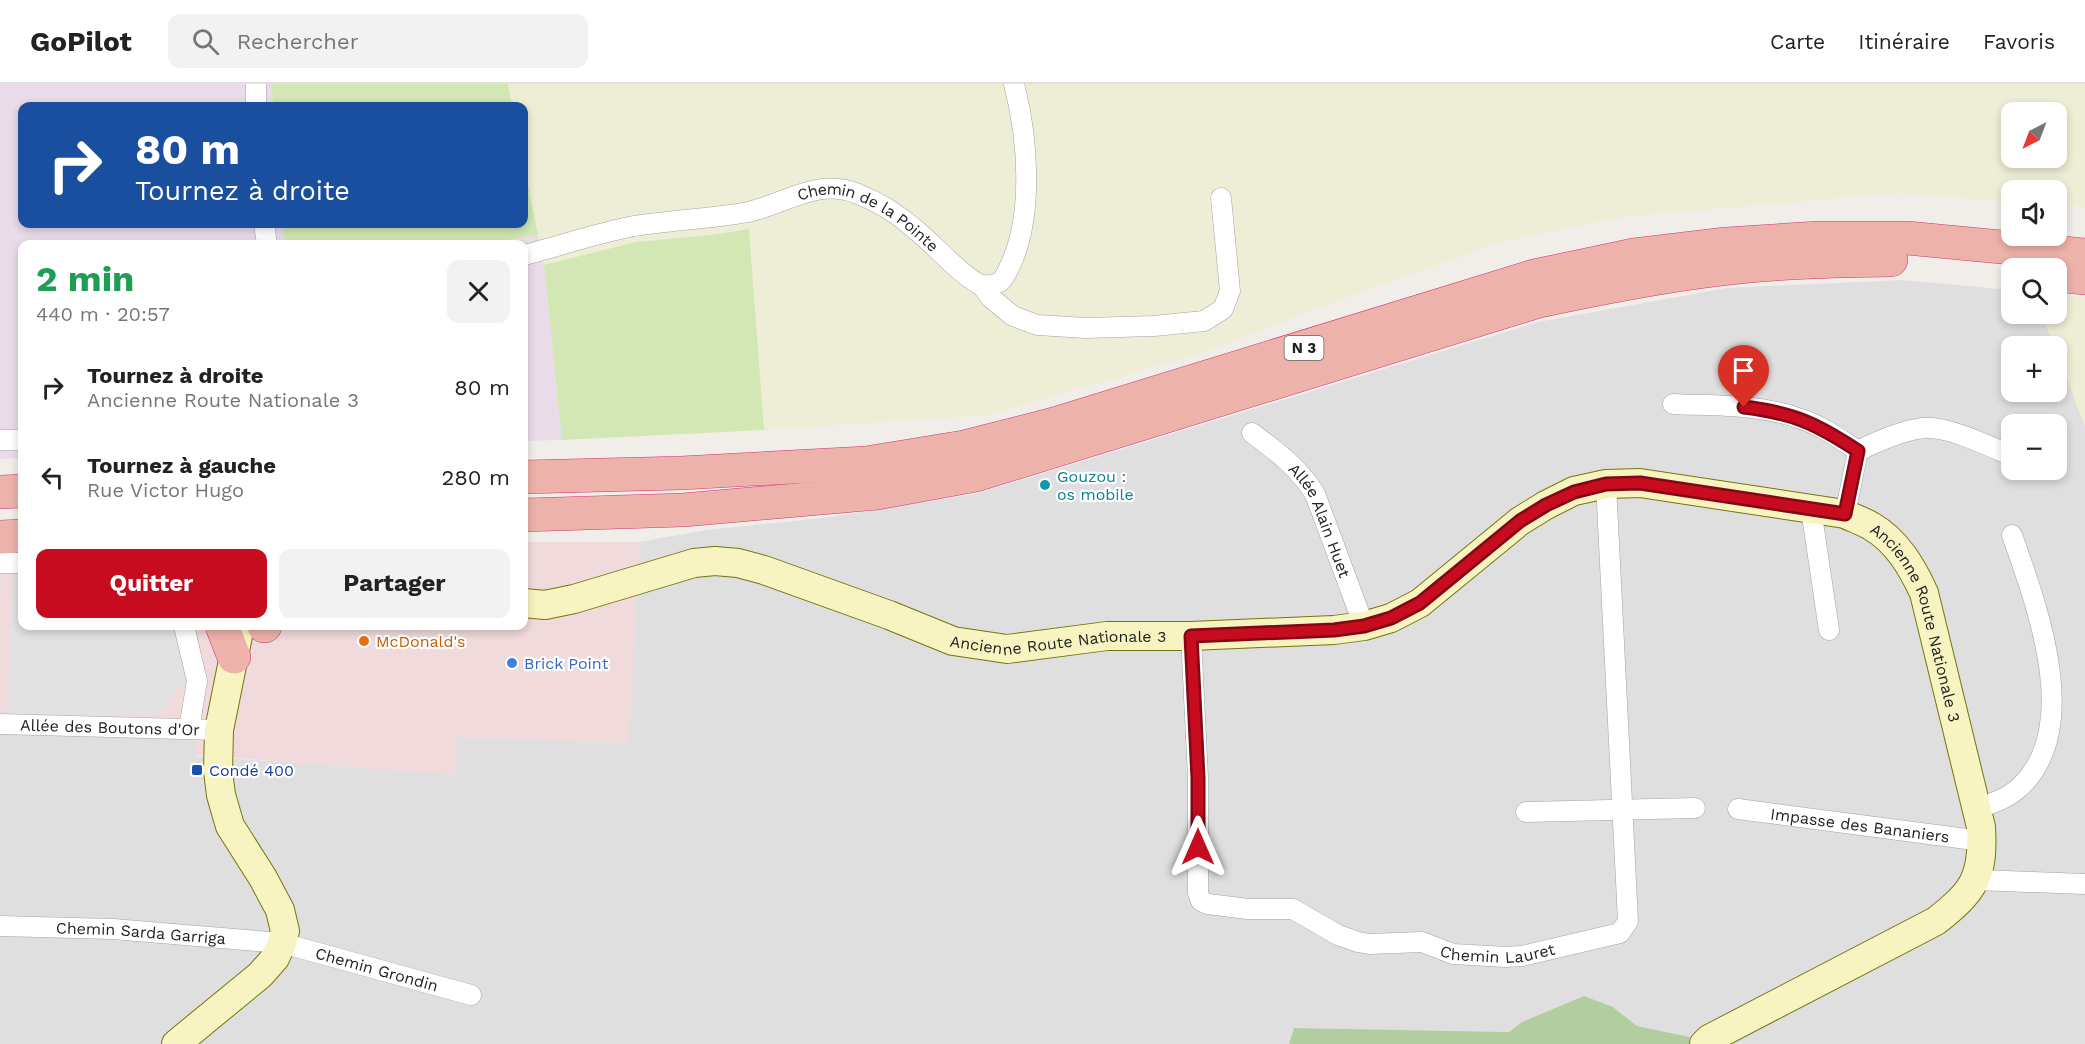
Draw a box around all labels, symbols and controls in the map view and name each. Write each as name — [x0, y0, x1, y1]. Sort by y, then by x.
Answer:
search box — [168, 14, 588, 68]
text: GoPilot — [30, 25, 132, 58]
icon: search — [189, 25, 222, 58]
text: Rechercher — [237, 29, 359, 54]
text: Carte — [1770, 29, 1825, 54]
text: Itinéraire — [1858, 29, 1950, 54]
text: Favoris — [1983, 29, 2055, 54]
north arrow — [2001, 102, 2067, 168]
map controls — [2001, 102, 2067, 480]
text: 80 m — [135, 125, 240, 174]
icon: right — [36, 126, 114, 204]
text: Tournez à droite — [135, 175, 350, 207]
street label: Chemin de la Pointe — [795, 179, 943, 256]
button: sound — [2001, 180, 2067, 246]
text: 2 min — [36, 258, 134, 300]
button: search — [2001, 258, 2067, 324]
button: close — [447, 260, 510, 323]
text: 440 m · 20:57 — [36, 302, 170, 326]
road number: N 3 — [1284, 336, 1324, 360]
button: + — [2001, 336, 2067, 402]
pin — [1718, 345, 1769, 407]
icon: arrive — [1727, 354, 1760, 387]
text: Tournez à droite — [87, 363, 264, 388]
icon: right — [36, 371, 69, 404]
text: 80 m — [454, 375, 510, 400]
text: Ancienne Route Nationale 3 — [87, 388, 359, 412]
button: − — [2001, 414, 2067, 480]
text: Tournez à gauche — [87, 453, 276, 478]
street label: Allée Alain Huet — [1285, 459, 1354, 581]
icon: left — [36, 461, 69, 494]
text: 280 m — [441, 465, 510, 490]
place label: Gouzou : os mobile — [1057, 467, 1134, 504]
text: Rue Victor Hugo — [87, 478, 244, 502]
marker: Gouzou : os mobile — [1038, 478, 1052, 492]
street label: Ancienne Route Nationale 3 — [1867, 519, 1964, 724]
button: Quitter — [36, 549, 267, 618]
button: Partager — [279, 549, 510, 618]
street label: Ancienne Route Nationale 3 — [949, 627, 1166, 660]
place label: McDonald's — [376, 632, 466, 651]
marker: McDonald's — [357, 634, 371, 648]
place label: Brick Point — [524, 654, 609, 673]
marker: Brick Point — [505, 656, 519, 670]
street label: Allée des Boutons d'Or — [20, 716, 201, 739]
place label: Condé 400 — [209, 761, 294, 780]
marker: Condé 400 — [190, 763, 204, 777]
street label: Impasse des Bananiers — [1769, 804, 1951, 847]
position arrow — [1166, 815, 1230, 879]
street label: Chemin Sarda Garriga — [56, 918, 226, 948]
street label: Chemin Lauret — [1437, 940, 1557, 967]
street label: Chemin Grondin — [313, 944, 440, 996]

